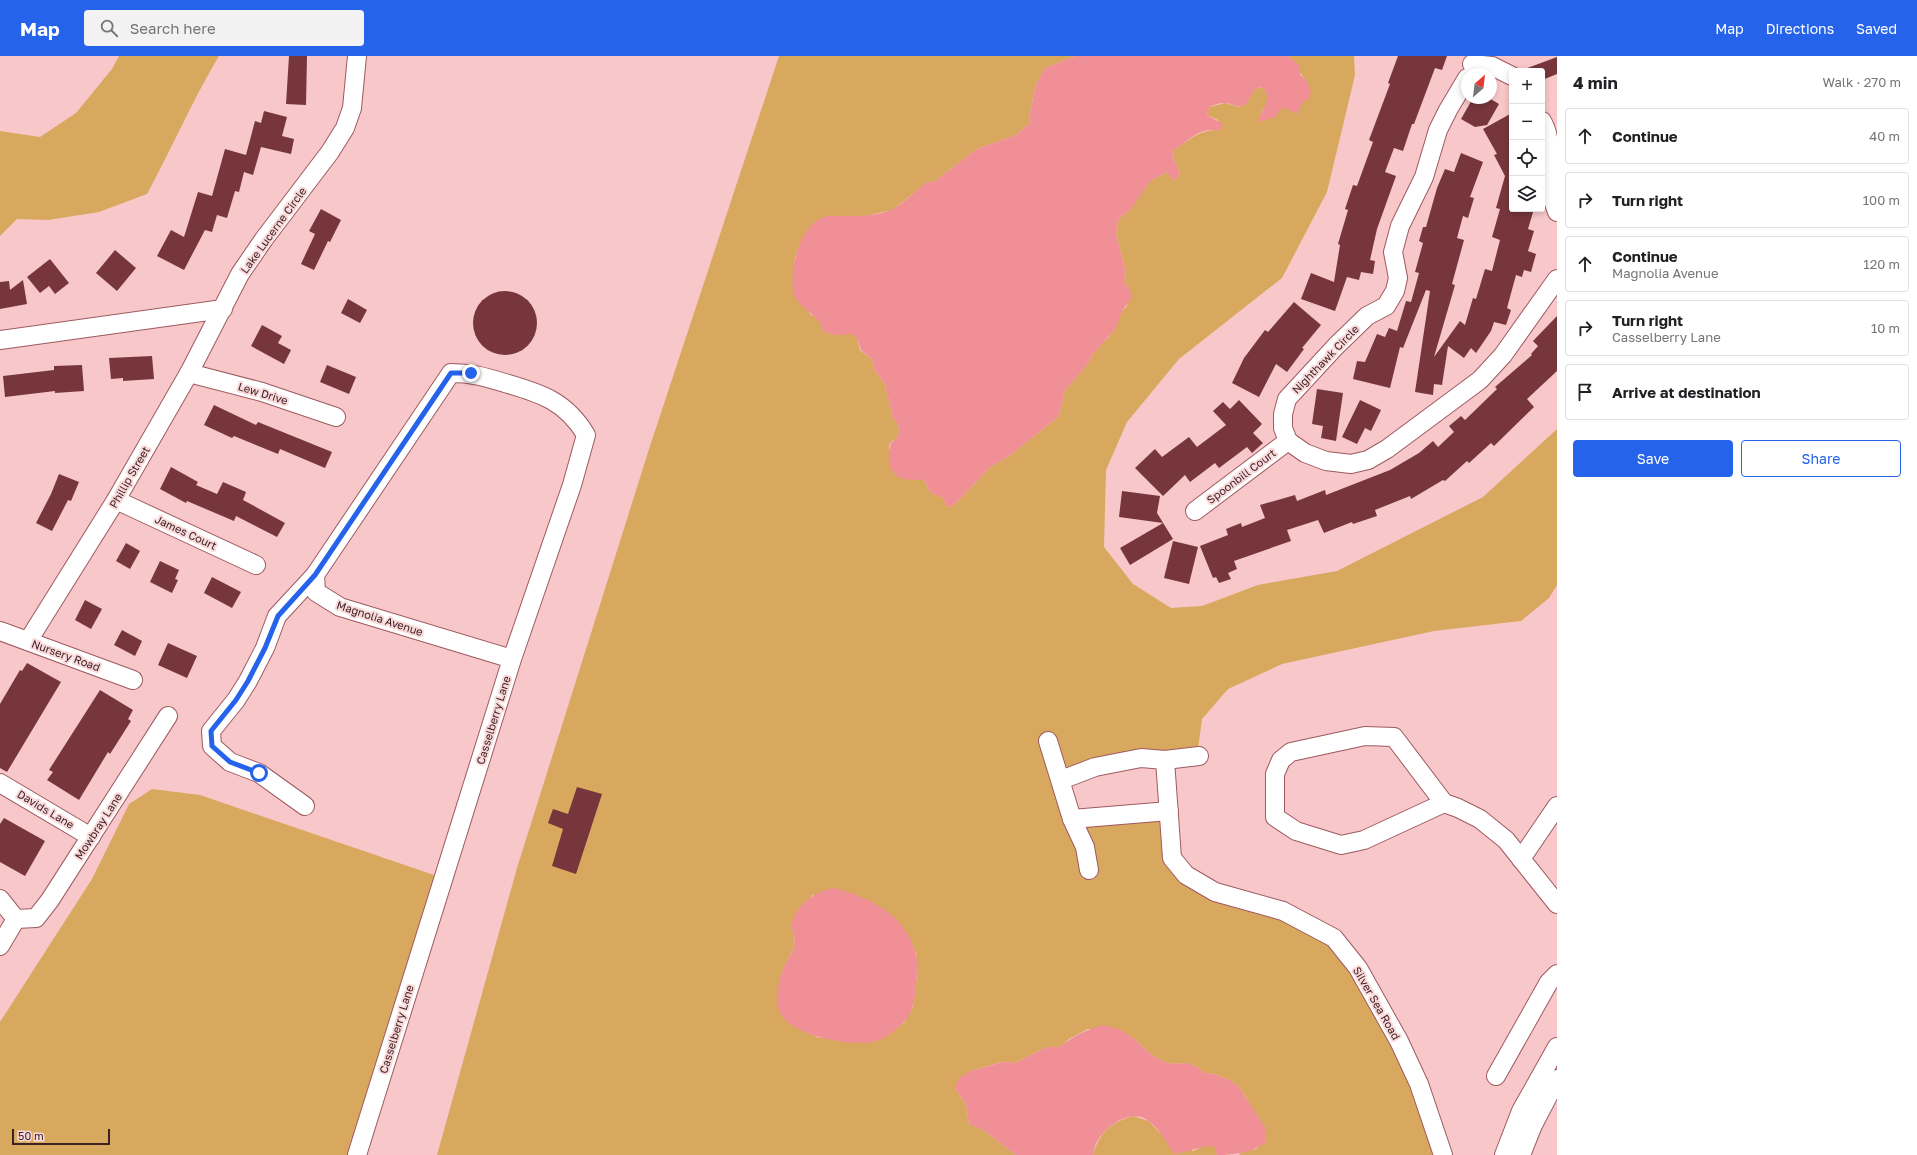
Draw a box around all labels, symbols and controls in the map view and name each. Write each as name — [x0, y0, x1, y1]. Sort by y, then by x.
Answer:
search box — [84, 10, 364, 46]
text: Map — [20, 17, 60, 40]
icon: search — [98, 17, 120, 39]
text: Search here — [130, 19, 216, 37]
text: Map — [1715, 20, 1744, 37]
text: Directions — [1766, 20, 1834, 37]
text: Saved — [1856, 20, 1897, 37]
north arrow — [1461, 68, 1497, 104]
map controls — [1509, 68, 1545, 212]
button: + — [1509, 68, 1545, 104]
text: 4 min — [1573, 72, 1618, 93]
text: Walk · 270 m — [1823, 74, 1901, 90]
button: − — [1509, 104, 1545, 140]
icon: ahead — [1574, 125, 1596, 147]
text: Continue — [1612, 127, 1678, 145]
text: 40 m — [1869, 128, 1900, 144]
button: locate — [1509, 140, 1545, 176]
button: layers — [1509, 176, 1545, 212]
street label: Lake Lucerne Circle — [237, 184, 309, 276]
icon: right — [1574, 189, 1596, 211]
text: Turn right — [1612, 191, 1683, 209]
text: 100 m — [1863, 192, 1900, 208]
text: Continue — [1612, 247, 1678, 265]
icon: ahead — [1574, 253, 1596, 275]
text: 120 m — [1863, 256, 1900, 272]
text: Magnolia Avenue — [1612, 265, 1718, 281]
text: Turn right — [1612, 311, 1683, 329]
icon: right — [1574, 317, 1596, 339]
text: 10 m — [1871, 320, 1900, 336]
street label: Nighthawk Circle — [1289, 322, 1361, 396]
text: Casselberry Lane — [1612, 329, 1721, 345]
route end — [462, 364, 480, 382]
street label: Lew Drive — [237, 379, 289, 407]
icon: arrive — [1574, 381, 1596, 403]
text: Arrive at destination — [1612, 383, 1761, 401]
button: Save — [1573, 440, 1733, 477]
button: Share — [1741, 440, 1901, 477]
street label: Phillip Street — [106, 444, 152, 510]
street label: Spoonbill Court — [1204, 446, 1278, 506]
street label: James Court — [153, 512, 219, 552]
street label: Magnolia Avenue — [335, 598, 425, 638]
street label: Nursery Road — [30, 637, 102, 673]
street label: Casselberry Lane — [473, 674, 513, 766]
route start — [250, 764, 268, 782]
street label: Davids Lane — [15, 787, 77, 831]
street label: Mowbray Lane — [72, 790, 124, 862]
street label: Silver Sea Road — [1351, 964, 1403, 1042]
street label: Casselberry Lane — [376, 983, 416, 1075]
scale bar — [12, 1127, 110, 1146]
text: 50 m — [18, 1129, 44, 1142]

